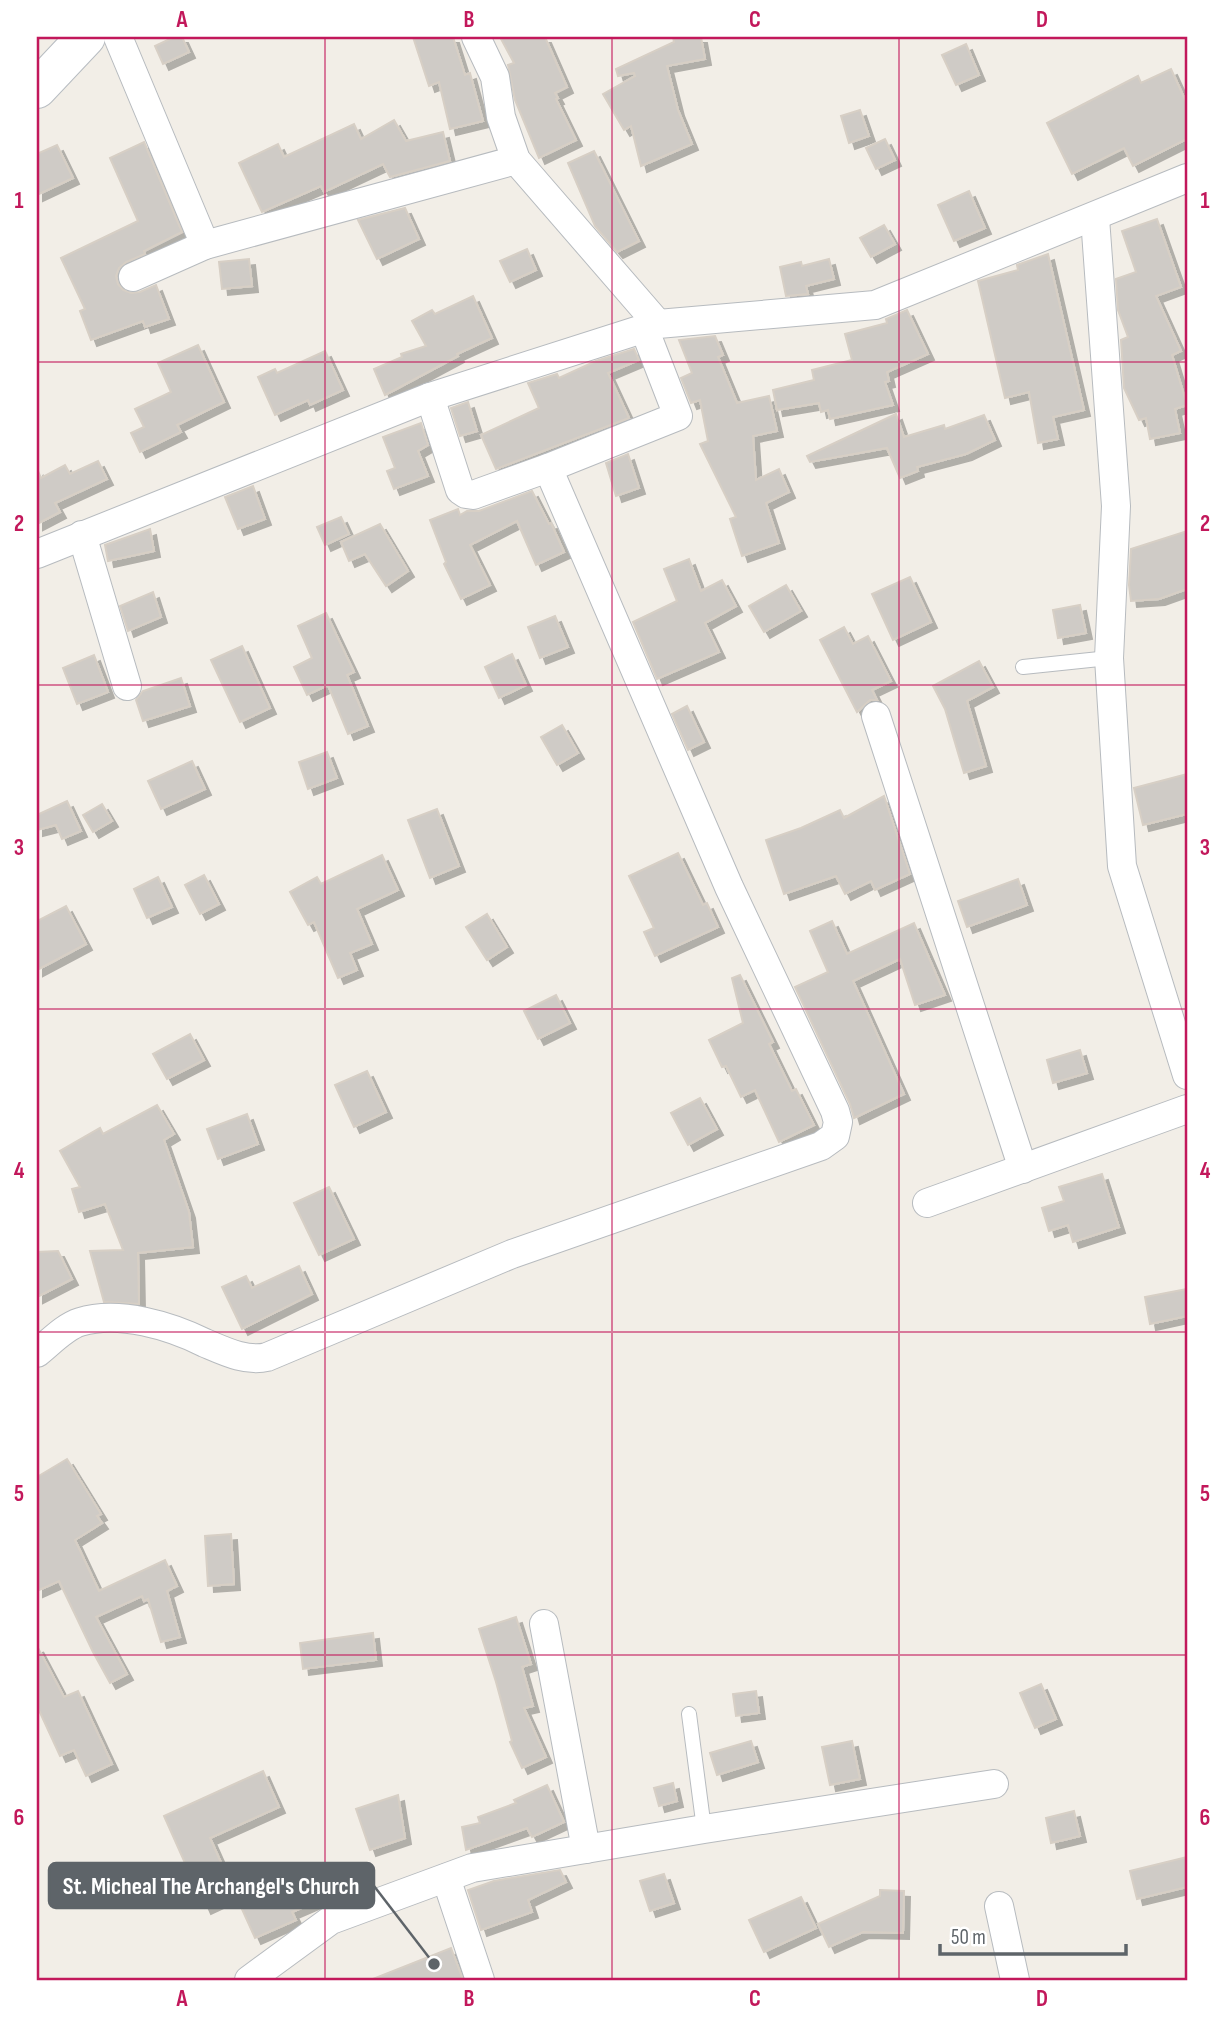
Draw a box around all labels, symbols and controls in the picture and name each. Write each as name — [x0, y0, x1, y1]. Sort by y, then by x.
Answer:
text: A — [176, 6, 189, 34]
text: B — [464, 6, 475, 34]
text: C — [749, 6, 761, 34]
text: D — [1036, 6, 1048, 34]
text: 1 — [14, 187, 24, 215]
text: 1 — [1200, 187, 1210, 215]
text: 2 — [14, 510, 24, 538]
text: 2 — [1200, 510, 1210, 538]
text: 3 — [14, 834, 24, 862]
text: 3 — [1200, 834, 1210, 862]
text: 4 — [14, 1157, 25, 1185]
text: 4 — [1200, 1157, 1211, 1185]
text: 5 — [14, 1480, 24, 1508]
text: 5 — [1200, 1480, 1210, 1508]
text: 6 — [14, 1804, 24, 1832]
text: 6 — [1200, 1804, 1210, 1832]
callout: St. Micheal The Archangel's Church — [49, 1863, 374, 1908]
text: St. Micheal The Archangel's Church — [63, 1872, 359, 1901]
scale bar — [940, 1912, 1126, 1956]
text: 50 m — [951, 1925, 986, 1950]
text: A — [176, 1985, 189, 2013]
text: B — [464, 1985, 475, 2013]
text: C — [749, 1985, 761, 2013]
text: D — [1036, 1985, 1048, 2013]

